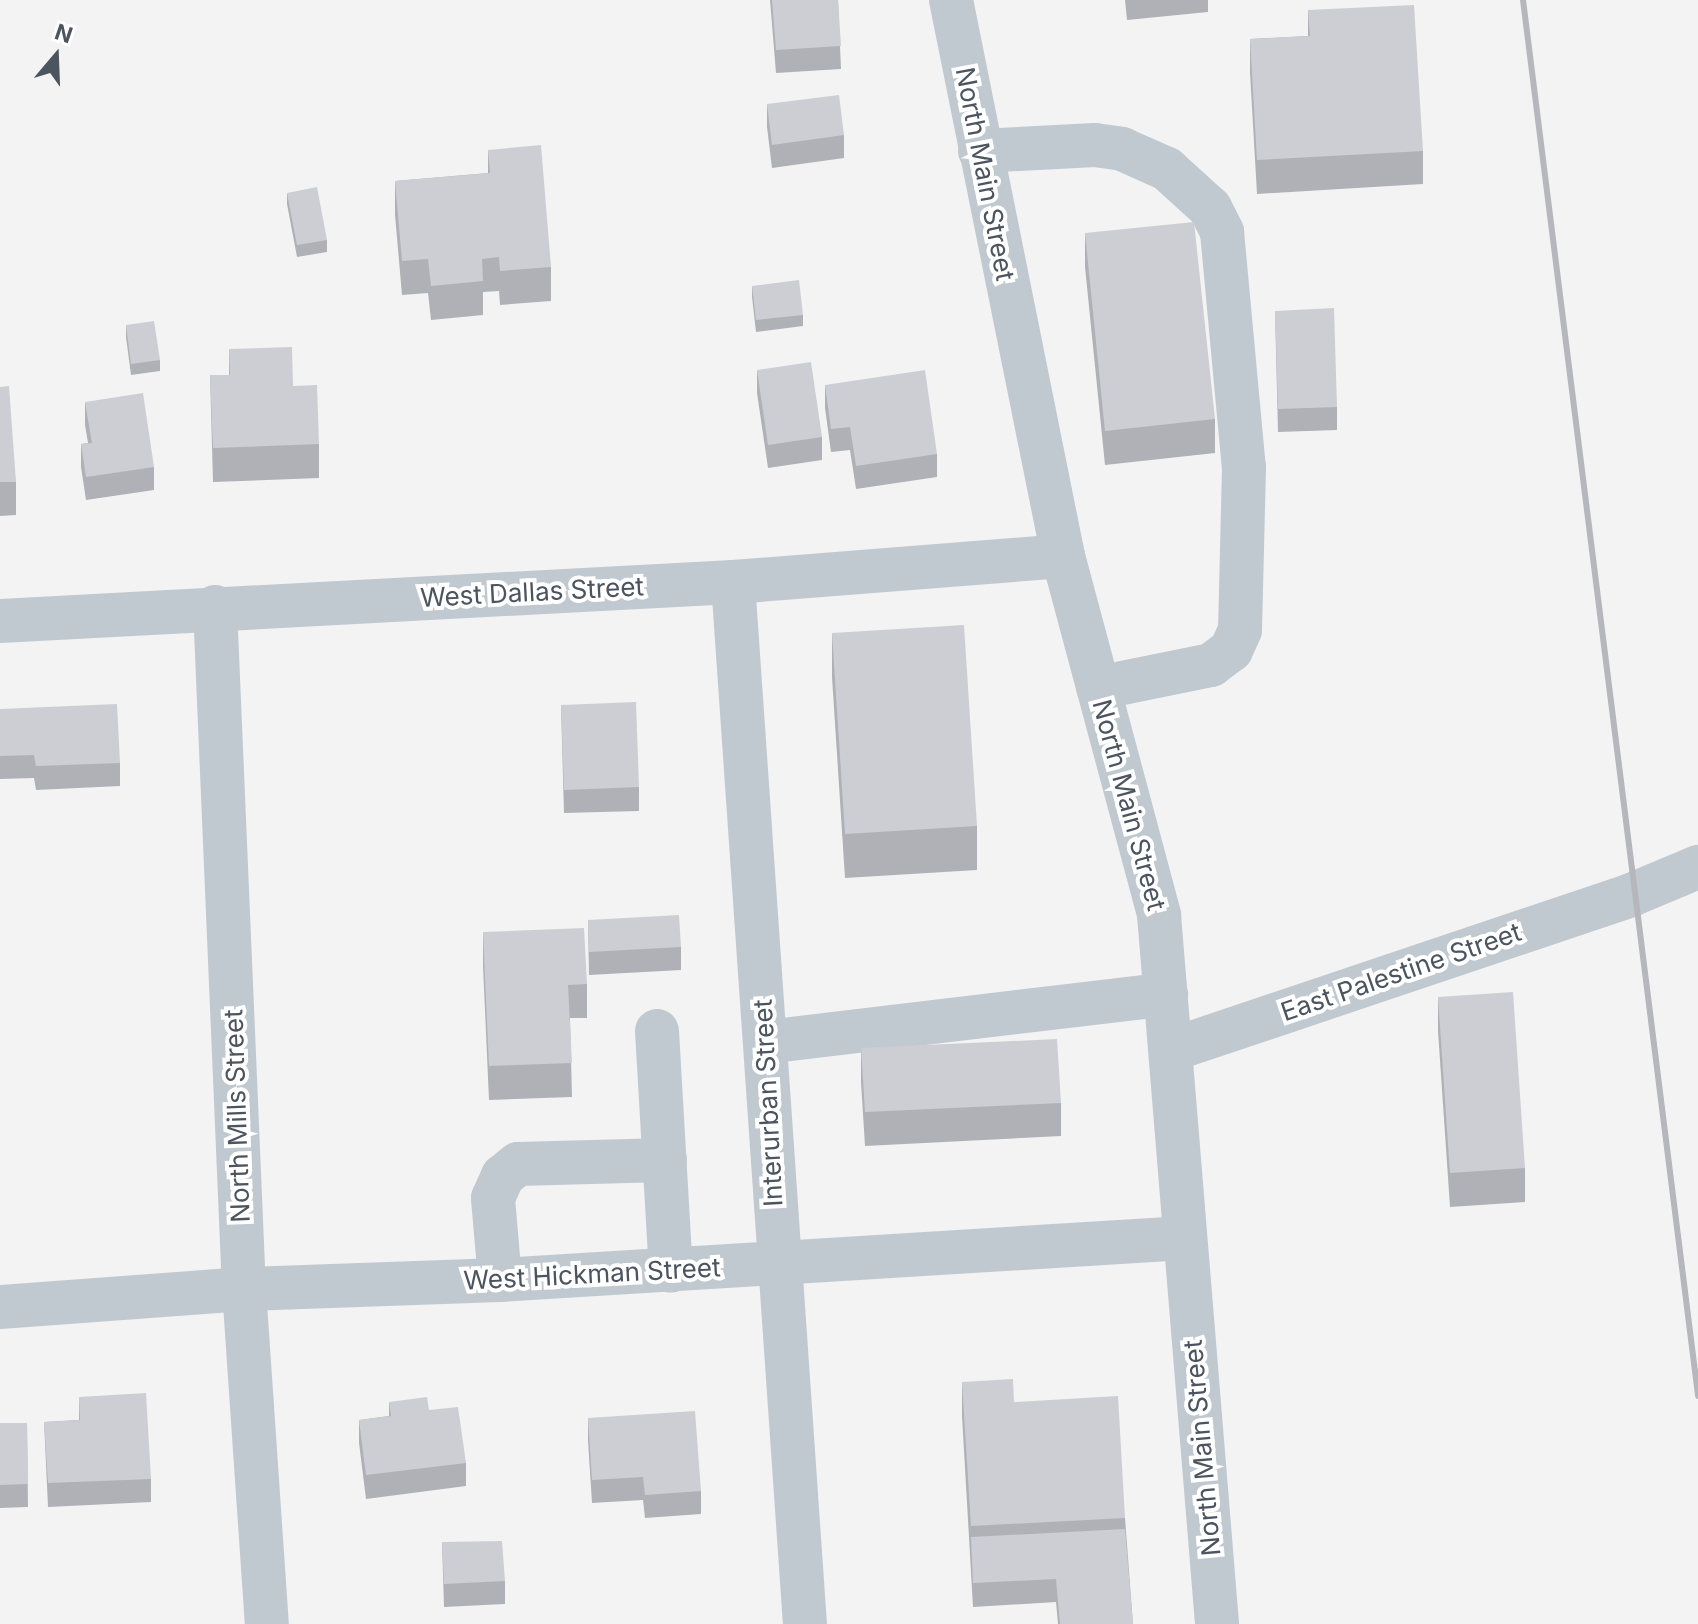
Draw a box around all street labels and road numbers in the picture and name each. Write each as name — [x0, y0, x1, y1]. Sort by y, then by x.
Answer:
street label: North Main Street — [949, 65, 1021, 283]
street label: West Dallas Street — [419, 571, 645, 613]
street label: North Main Street — [1086, 696, 1172, 914]
street label: East Palestine Street — [1277, 916, 1525, 1028]
street label: Interurban Street — [747, 998, 789, 1208]
street label: North Mills Street — [218, 1009, 256, 1223]
street label: West Hickman Street — [463, 1252, 721, 1296]
street label: North Main Street — [1177, 1339, 1227, 1557]

